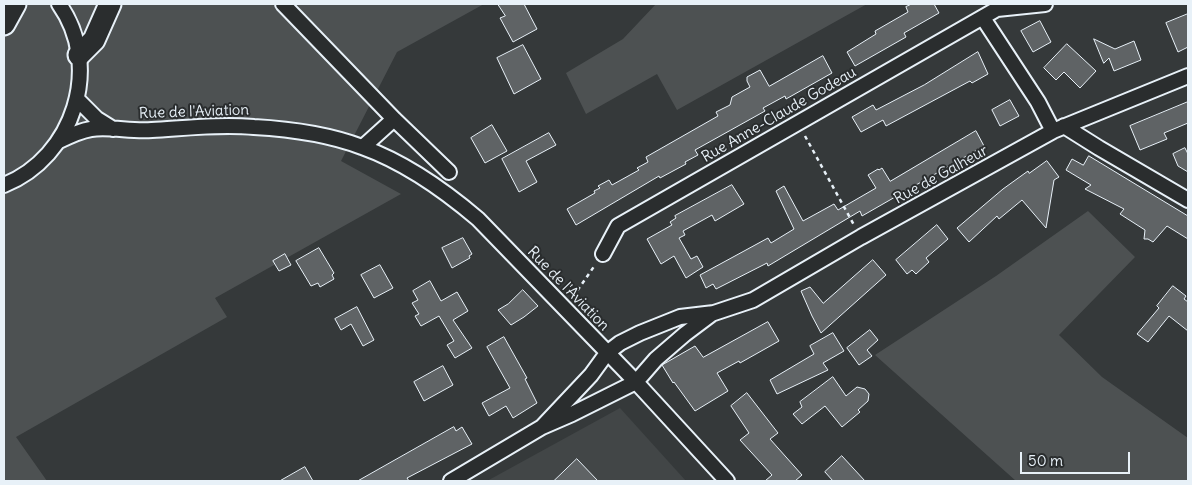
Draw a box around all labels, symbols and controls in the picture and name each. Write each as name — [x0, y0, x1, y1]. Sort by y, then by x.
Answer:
street label: Rue Anne-Claude Godeau — [699, 63, 859, 167]
street label: Rue de l'Aviation — [139, 101, 249, 123]
street label: Rue de Galheur — [891, 142, 991, 208]
street label: Rue de l'Aviation — [523, 243, 613, 335]
scale bar — [1022, 442, 1132, 474]
text: 50 m — [1028, 451, 1063, 470]

